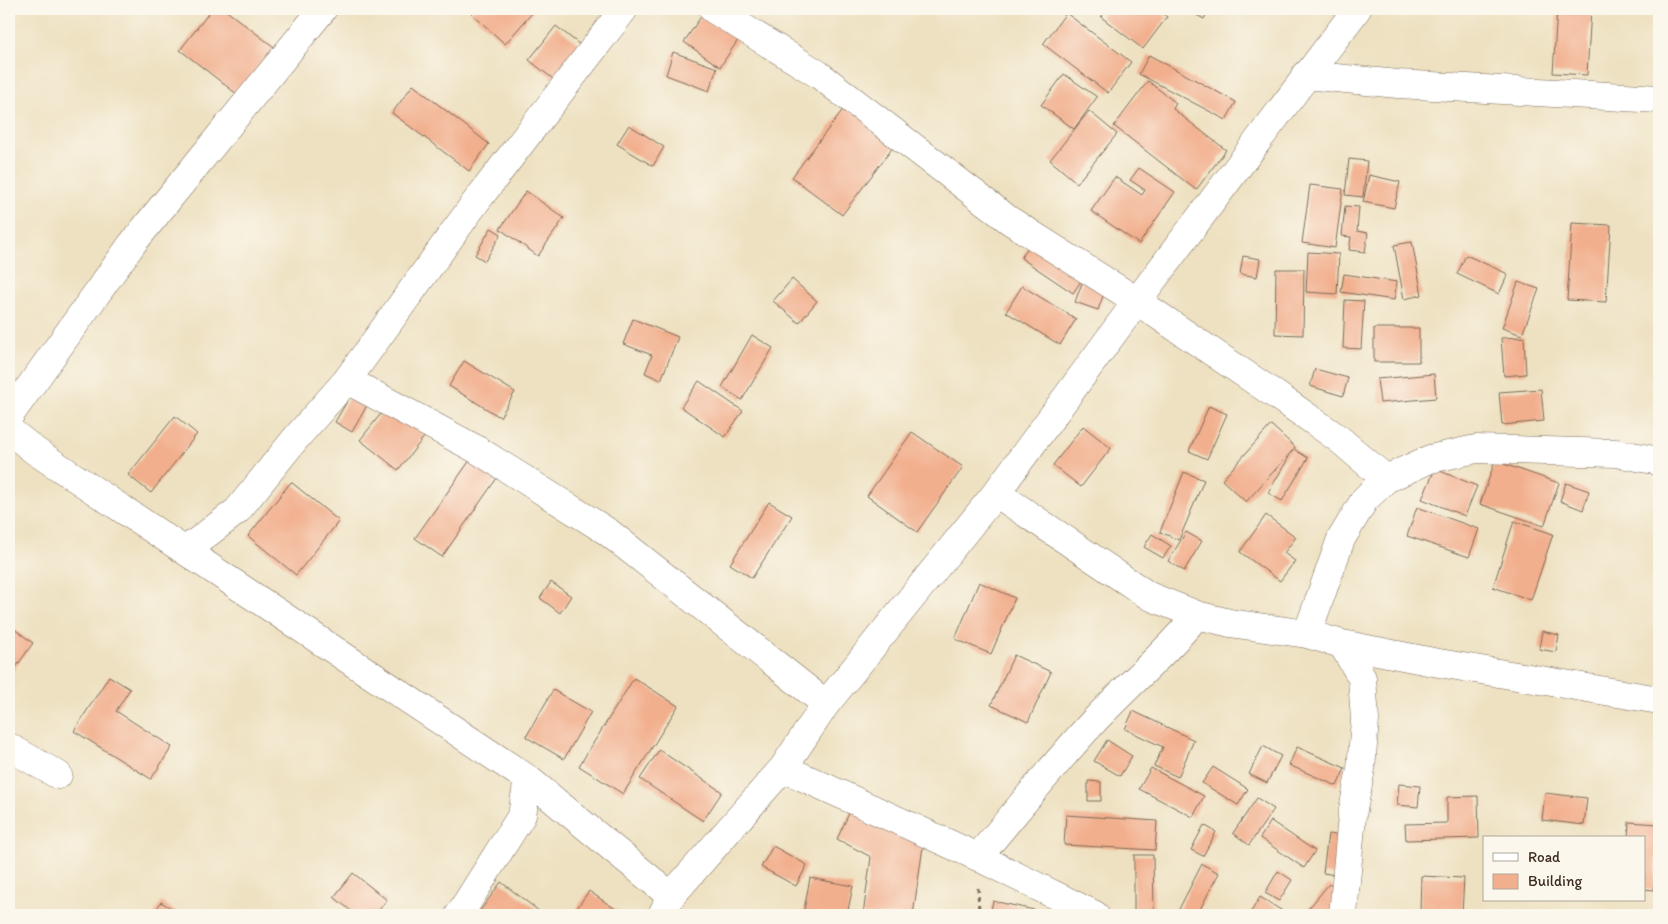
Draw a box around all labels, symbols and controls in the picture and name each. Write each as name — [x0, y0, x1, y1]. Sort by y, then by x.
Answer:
legend — [1483, 836, 1646, 902]
text: Road — [1528, 848, 1561, 866]
text: Building — [1528, 872, 1582, 890]

